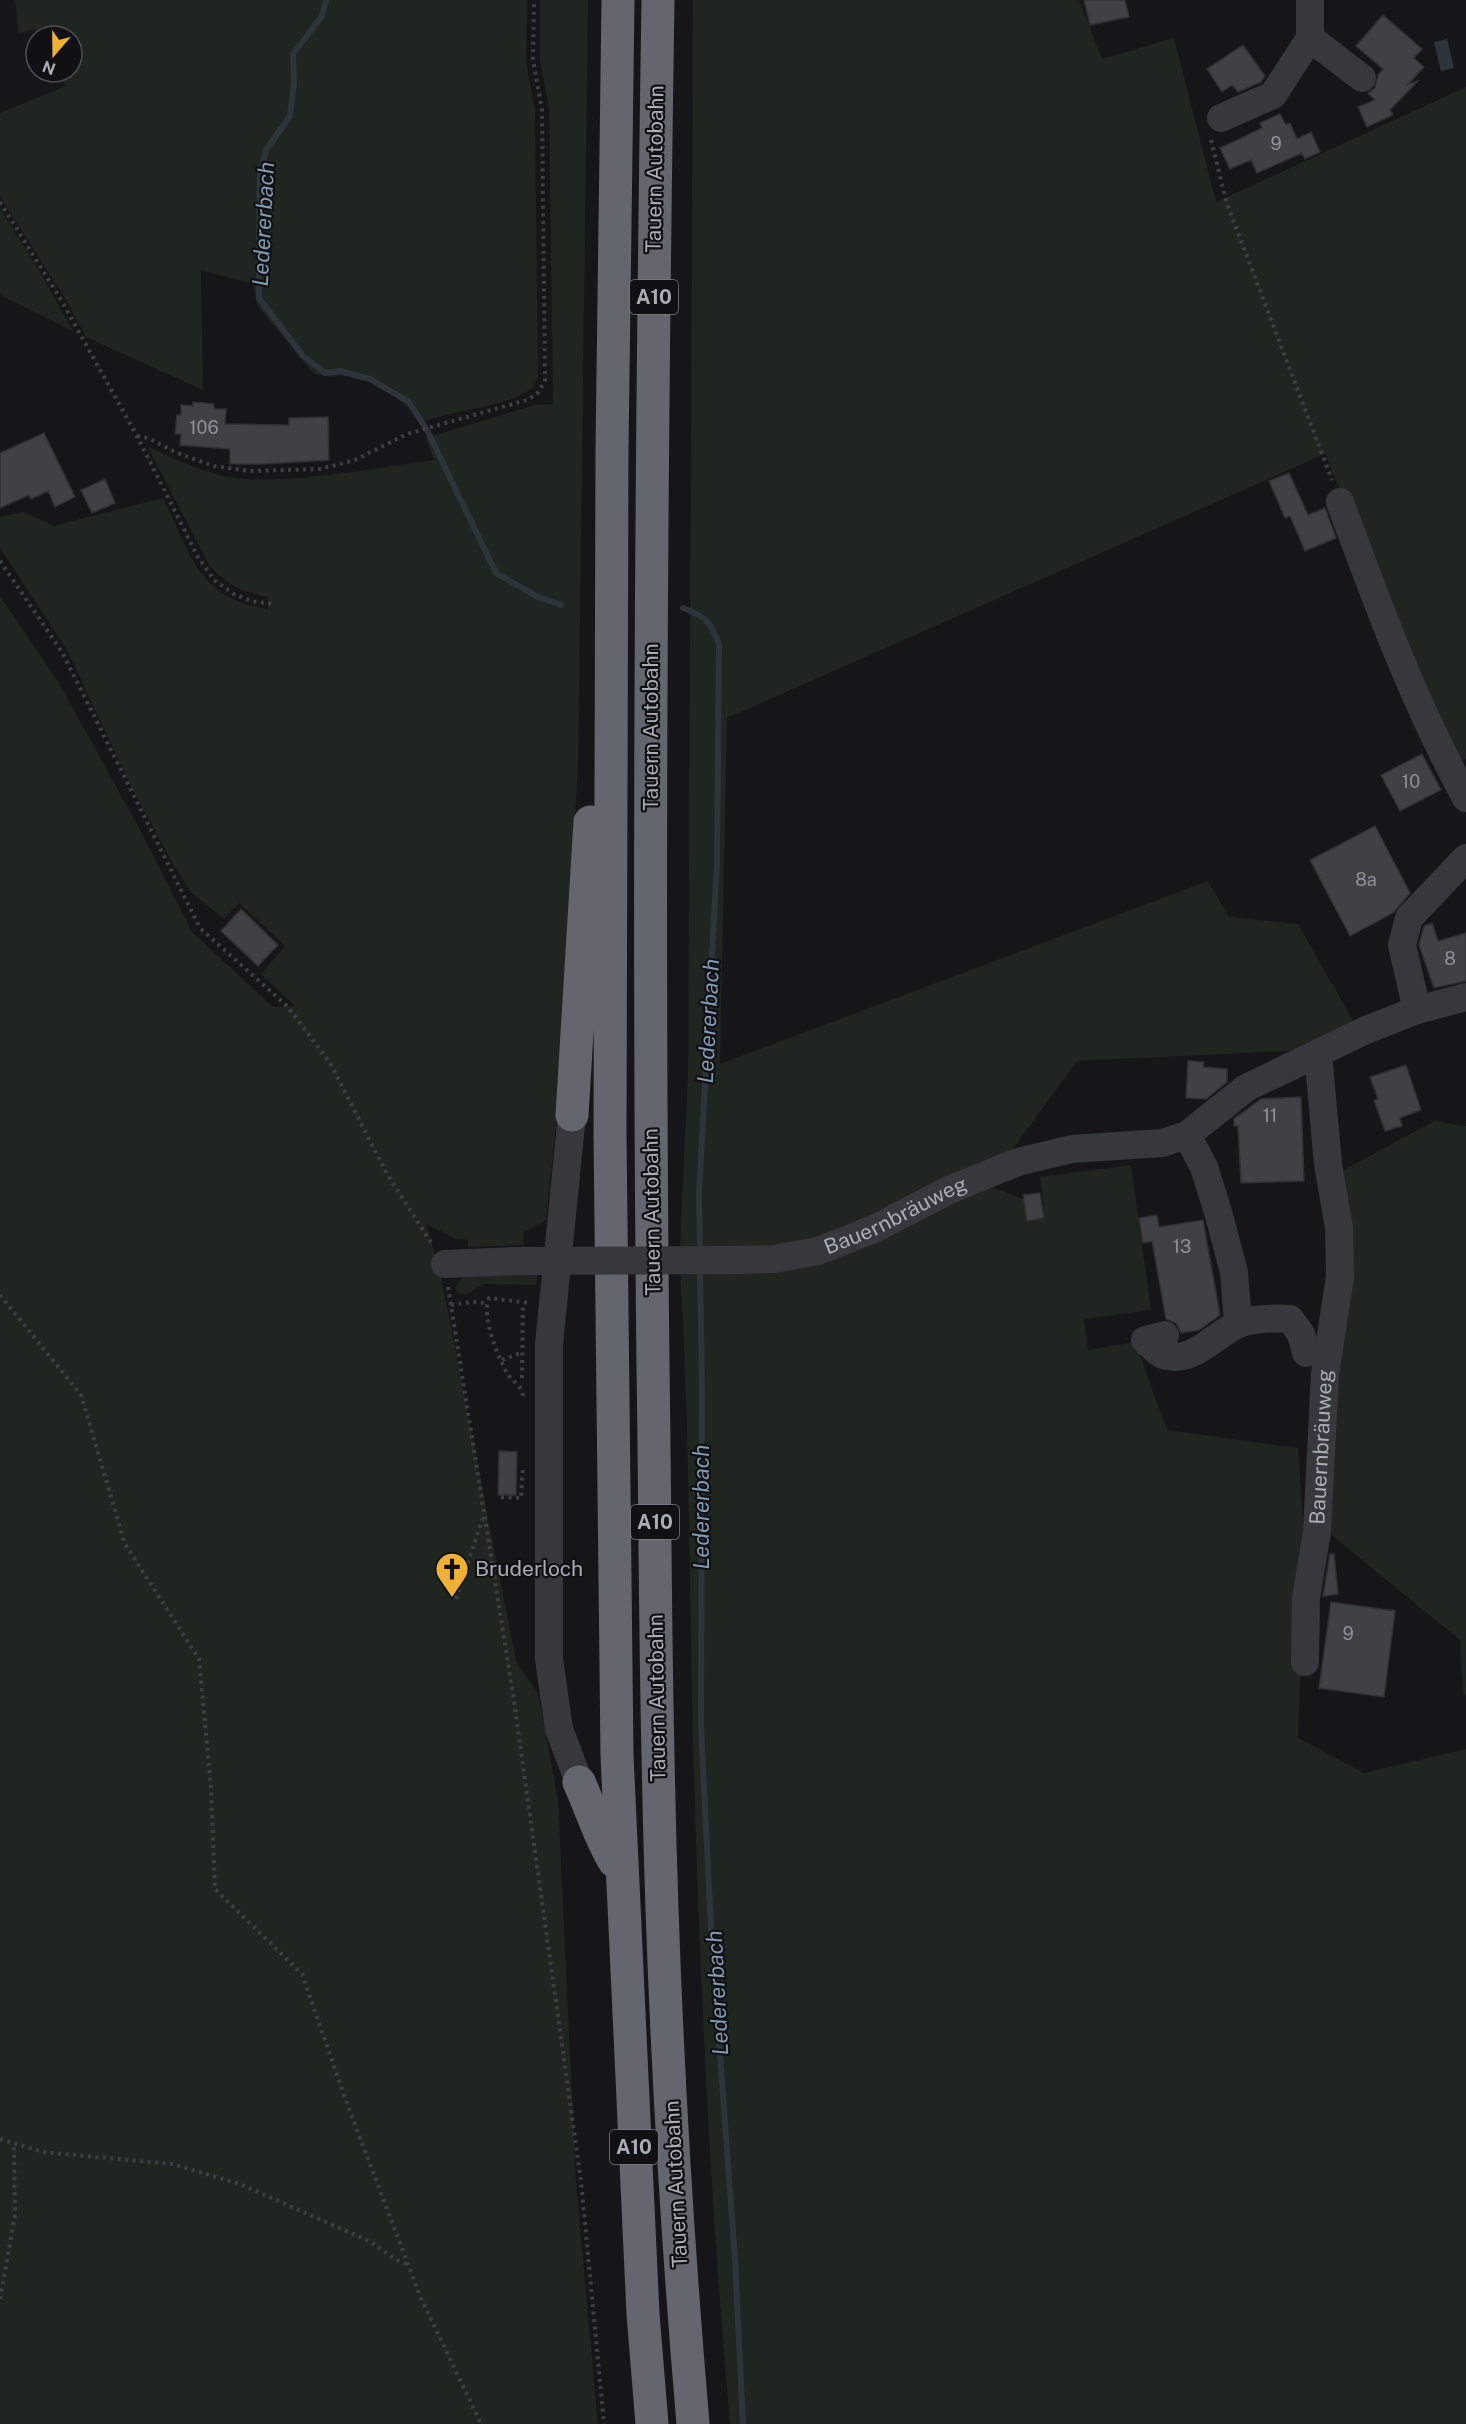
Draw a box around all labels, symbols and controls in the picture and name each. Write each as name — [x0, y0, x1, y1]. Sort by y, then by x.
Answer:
north arrow — [24, 24, 84, 84]
text: N — [40, 57, 58, 79]
street label: Tauern Autobahn — [641, 85, 668, 253]
house number: 9 — [1270, 133, 1282, 154]
water label: Ledererbach — [247, 161, 279, 287]
road number: A10 — [630, 280, 678, 314]
house number: 106 — [189, 417, 219, 438]
street label: Tauern Autobahn — [638, 643, 663, 811]
house number: 10 — [1402, 771, 1420, 792]
house number: 8a — [1355, 869, 1377, 890]
house number: 8 — [1444, 948, 1456, 969]
water label: Ledererbach — [692, 958, 724, 1084]
house number: 11 — [1263, 1105, 1277, 1126]
street label: Tauern Autobahn — [638, 1128, 665, 1296]
street label: Bauernbräuweg — [820, 1171, 970, 1259]
house number: 13 — [1173, 1236, 1191, 1257]
street label: Bauernbräuweg — [1304, 1369, 1337, 1525]
water label: Ledererbach — [688, 1445, 714, 1569]
road number: A10 — [631, 1505, 679, 1539]
church icon: Bruderloch — [434, 1551, 470, 1598]
place label: Bruderloch — [475, 1556, 583, 1581]
street label: Tauern Autobahn — [643, 1614, 670, 1782]
house number: 9 — [1342, 1623, 1354, 1644]
water label: Ledererbach — [701, 1930, 733, 2056]
street label: Tauern Autobahn — [659, 2100, 692, 2268]
road number: A10 — [610, 2130, 658, 2164]

